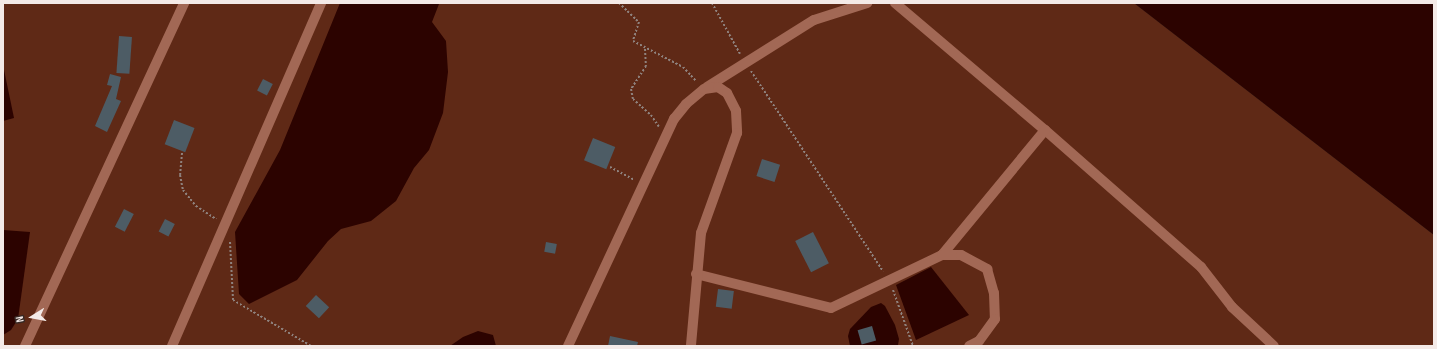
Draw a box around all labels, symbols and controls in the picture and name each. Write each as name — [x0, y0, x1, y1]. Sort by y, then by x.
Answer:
north arrow — [12, 297, 52, 337]
text: N — [13, 315, 27, 324]

